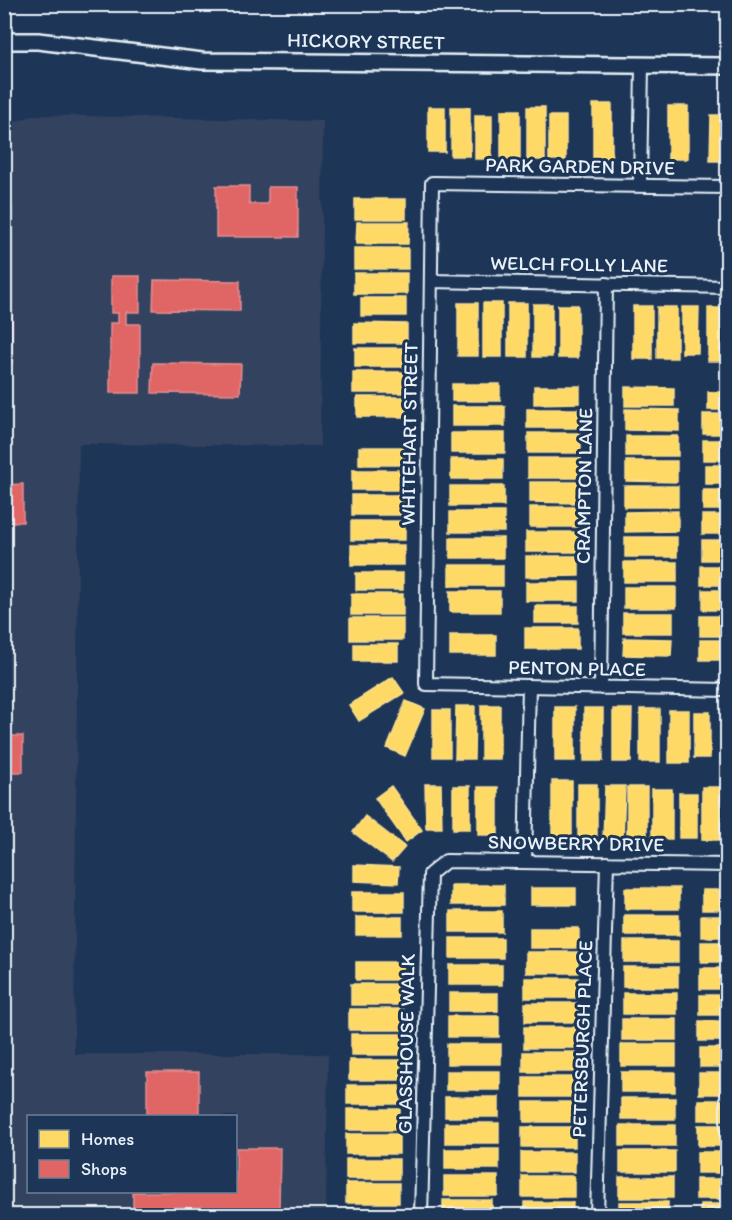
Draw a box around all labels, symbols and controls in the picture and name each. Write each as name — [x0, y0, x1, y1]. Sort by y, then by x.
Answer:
street label: HICKORY STREET — [287, 28, 445, 54]
street label: PARK GARDEN DRIVE — [485, 152, 675, 180]
street label: WELCH FOLLY LANE — [490, 250, 668, 278]
street label: WHITEHART STREET — [395, 342, 423, 526]
street label: CRAMPTON LANE — [571, 408, 597, 564]
street label: PENTON PLACE — [508, 655, 646, 681]
street label: SNOWBERRY DRIVE — [488, 829, 664, 857]
street label: PETERSBURGH PLACE — [567, 940, 597, 1138]
street label: GLASSHOUSE WALK — [392, 953, 420, 1134]
legend — [27, 1115, 237, 1193]
text: Homes — [81, 1128, 134, 1150]
text: Shops — [81, 1158, 127, 1180]

